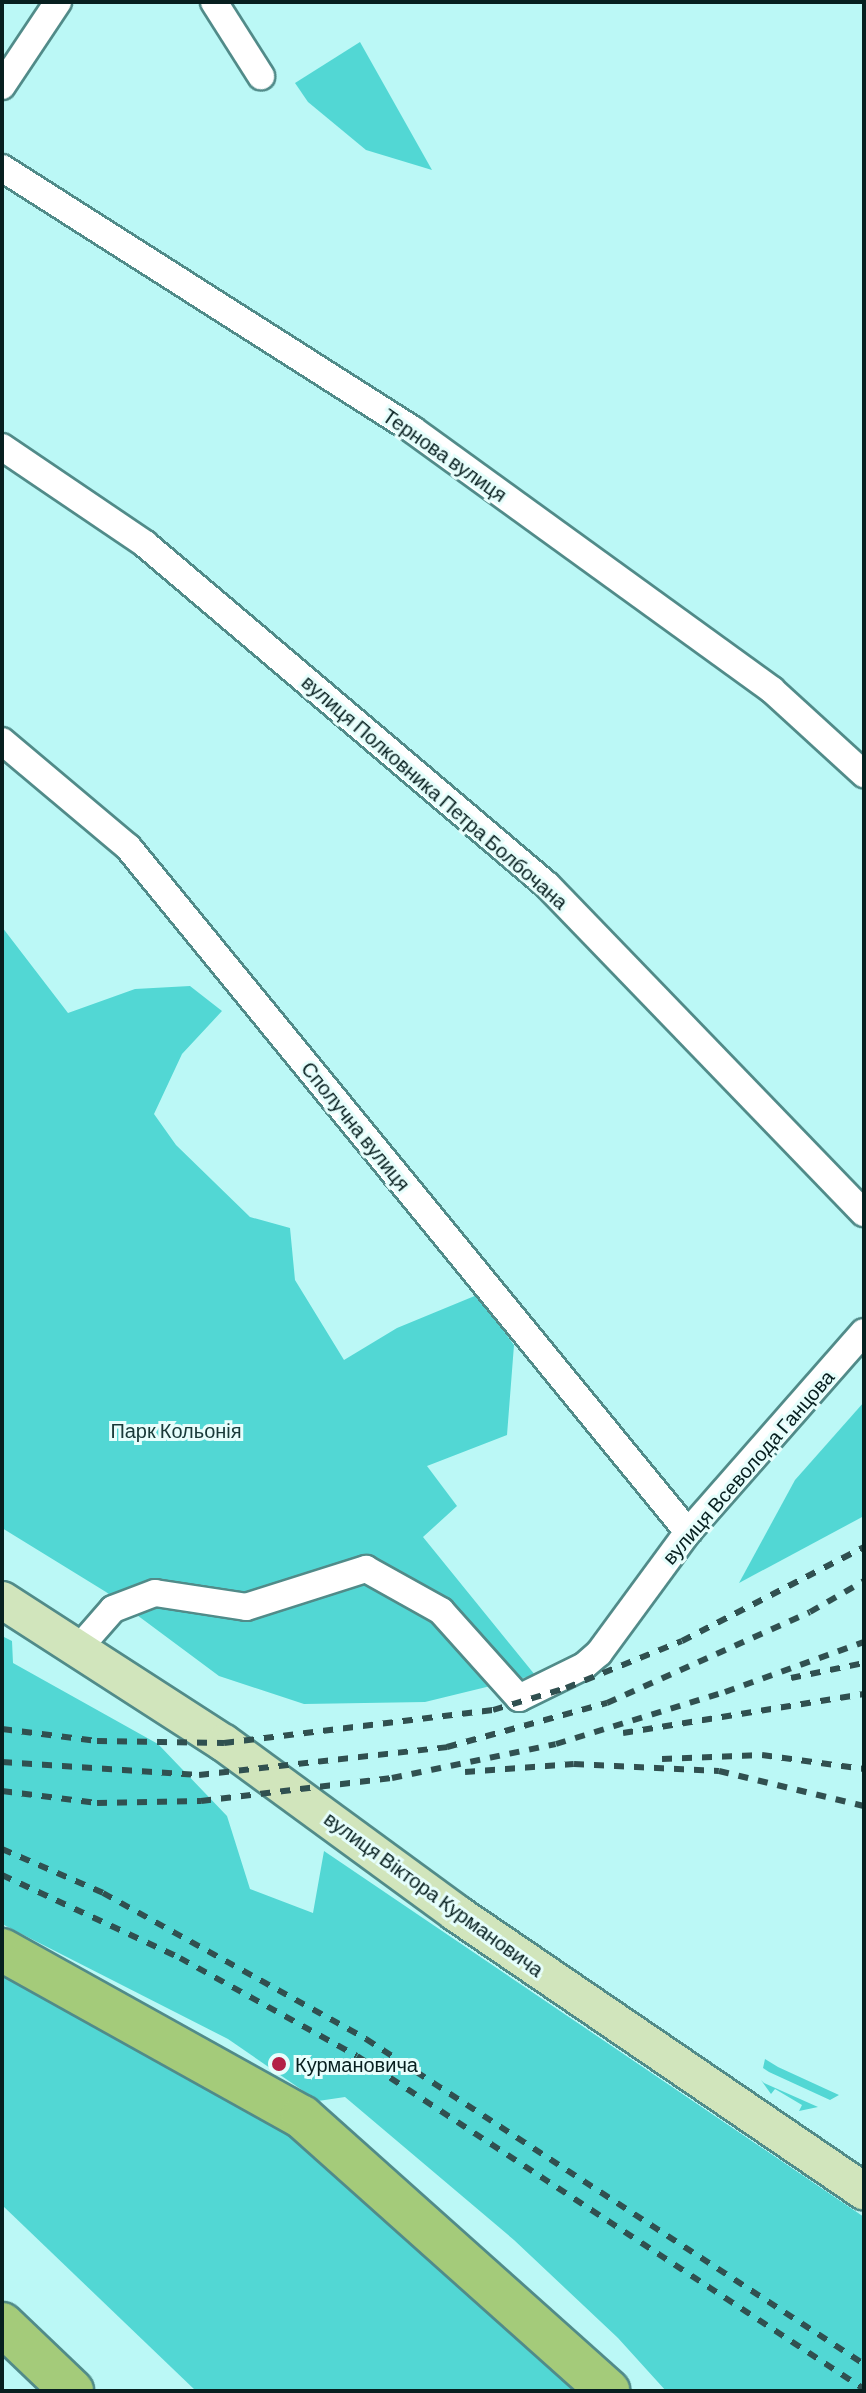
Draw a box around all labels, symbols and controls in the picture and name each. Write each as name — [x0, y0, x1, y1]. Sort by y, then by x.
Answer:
street label: Тернова вулиця — [378, 403, 512, 507]
street label: вулиця Полковника Петра Болбочана — [297, 670, 573, 914]
street label: Сполучна вулиця — [297, 1057, 415, 1195]
street label: вулиця Всеволода Ганцова — [657, 1365, 839, 1569]
park label: Парк Кольонія — [110, 1418, 242, 1442]
street label: вулиця Віктора Курмановича — [320, 1806, 548, 1982]
place label: Курмановича — [295, 2052, 418, 2076]
marker: Курмановича — [270, 2055, 288, 2073]

